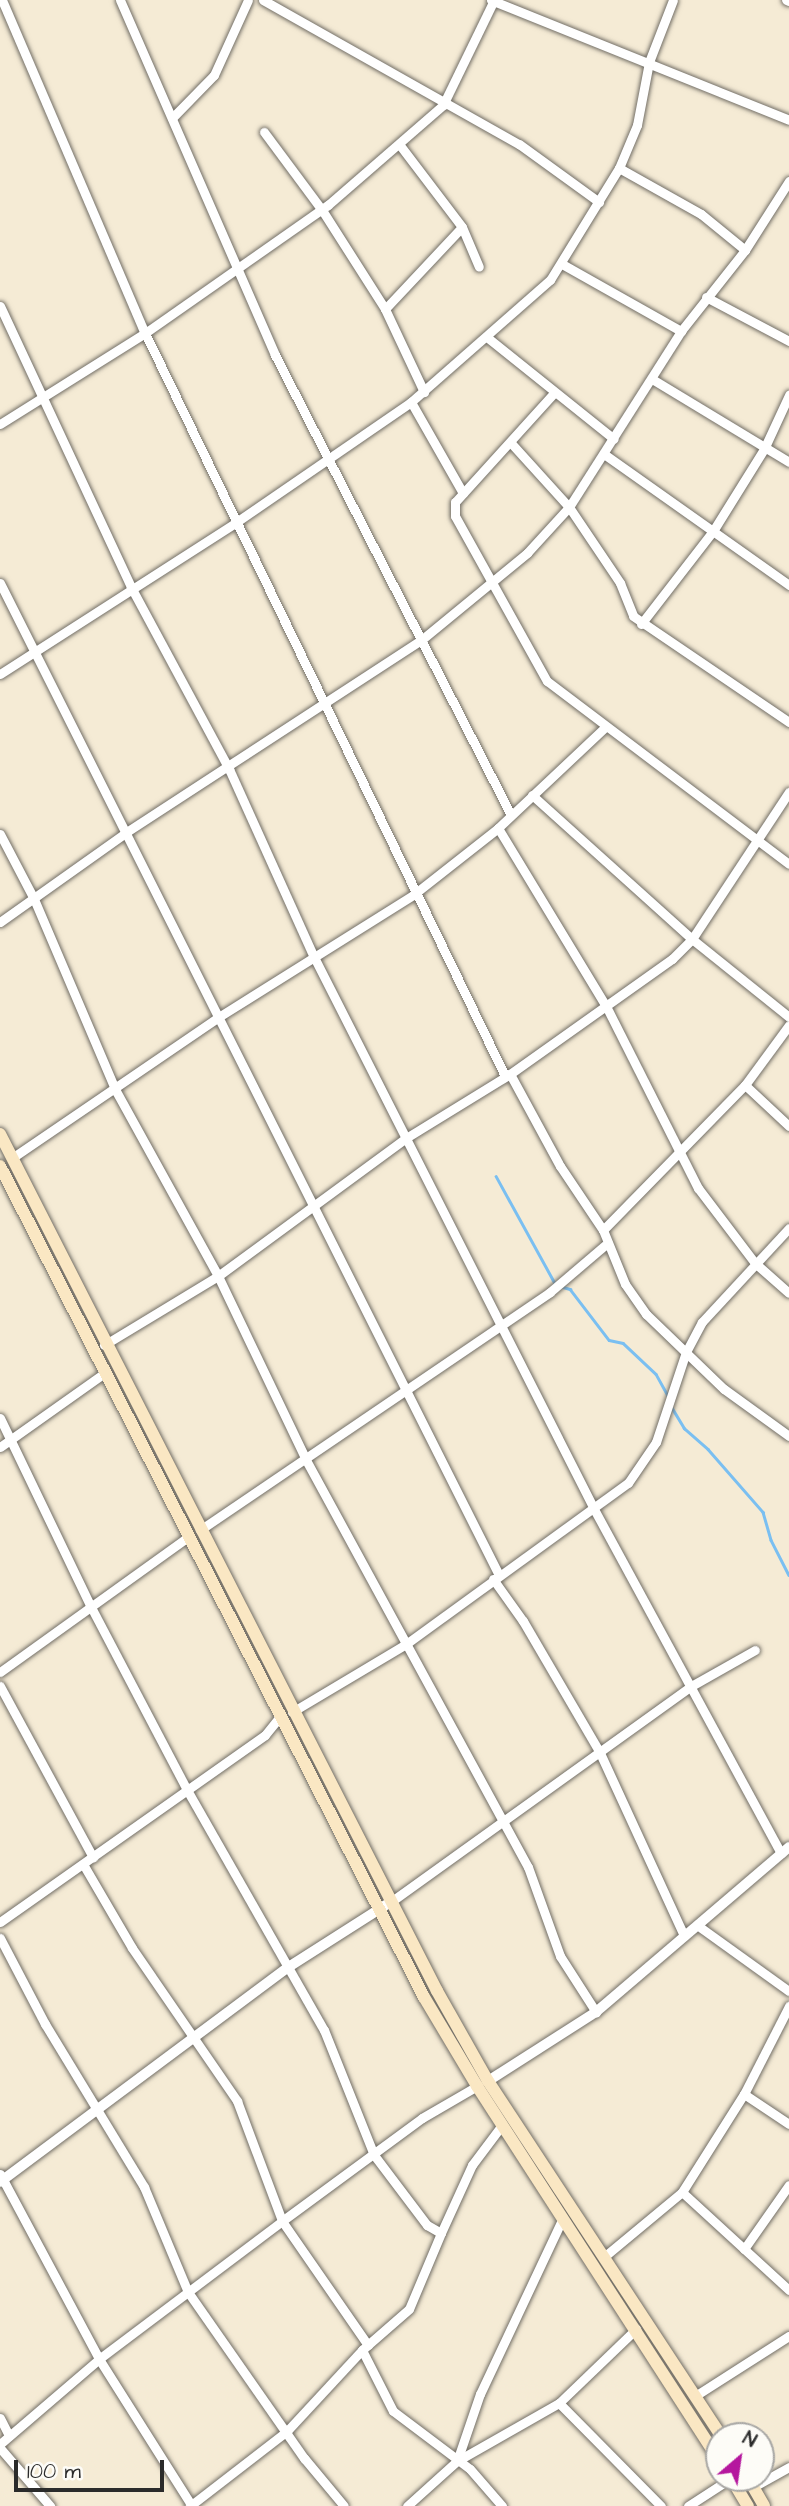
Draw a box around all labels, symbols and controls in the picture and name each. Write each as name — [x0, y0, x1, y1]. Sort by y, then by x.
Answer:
north arrow — [705, 2422, 775, 2492]
text: N — [738, 2425, 761, 2455]
scale bar — [18, 2446, 168, 2490]
text: 100 m — [27, 2457, 81, 2486]

